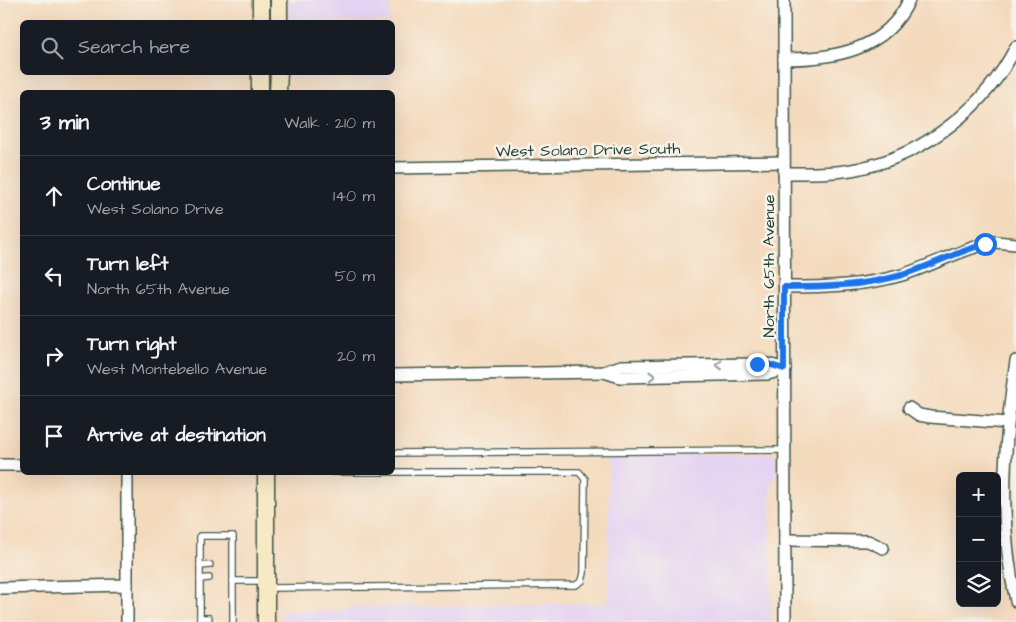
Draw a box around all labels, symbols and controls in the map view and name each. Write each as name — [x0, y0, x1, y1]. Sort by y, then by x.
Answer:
search box — [20, 20, 395, 75]
icon: search — [38, 34, 66, 62]
text: Search here — [78, 34, 190, 61]
text: 3 min — [40, 108, 89, 137]
text: Walk · 210 m — [284, 112, 375, 134]
street label: West Solano Drive South — [495, 137, 681, 163]
text: Continue — [87, 171, 161, 198]
icon: ahead — [40, 182, 68, 210]
text: 140 m — [333, 185, 375, 207]
street label: North 65th Avenue — [758, 194, 780, 337]
text: West Solano Drive — [87, 198, 224, 220]
route start — [974, 233, 997, 256]
text: Turn left — [87, 251, 168, 278]
icon: left — [40, 262, 68, 290]
text: 50 m — [335, 265, 375, 287]
text: North 65th Avenue — [87, 278, 230, 300]
text: Turn right — [87, 331, 176, 358]
icon: right — [40, 342, 68, 370]
text: 20 m — [337, 345, 375, 367]
route end — [746, 353, 769, 376]
text: West Montebello Avenue — [87, 358, 267, 380]
one-way arrow — [715, 359, 723, 370]
one-way arrow — [648, 371, 656, 382]
icon: arrive — [40, 422, 68, 450]
text: Arrive at destination — [87, 422, 266, 449]
map controls — [956, 472, 1001, 607]
button: + — [956, 472, 1001, 517]
button: − — [956, 517, 1001, 562]
button: layers — [956, 562, 1001, 607]

